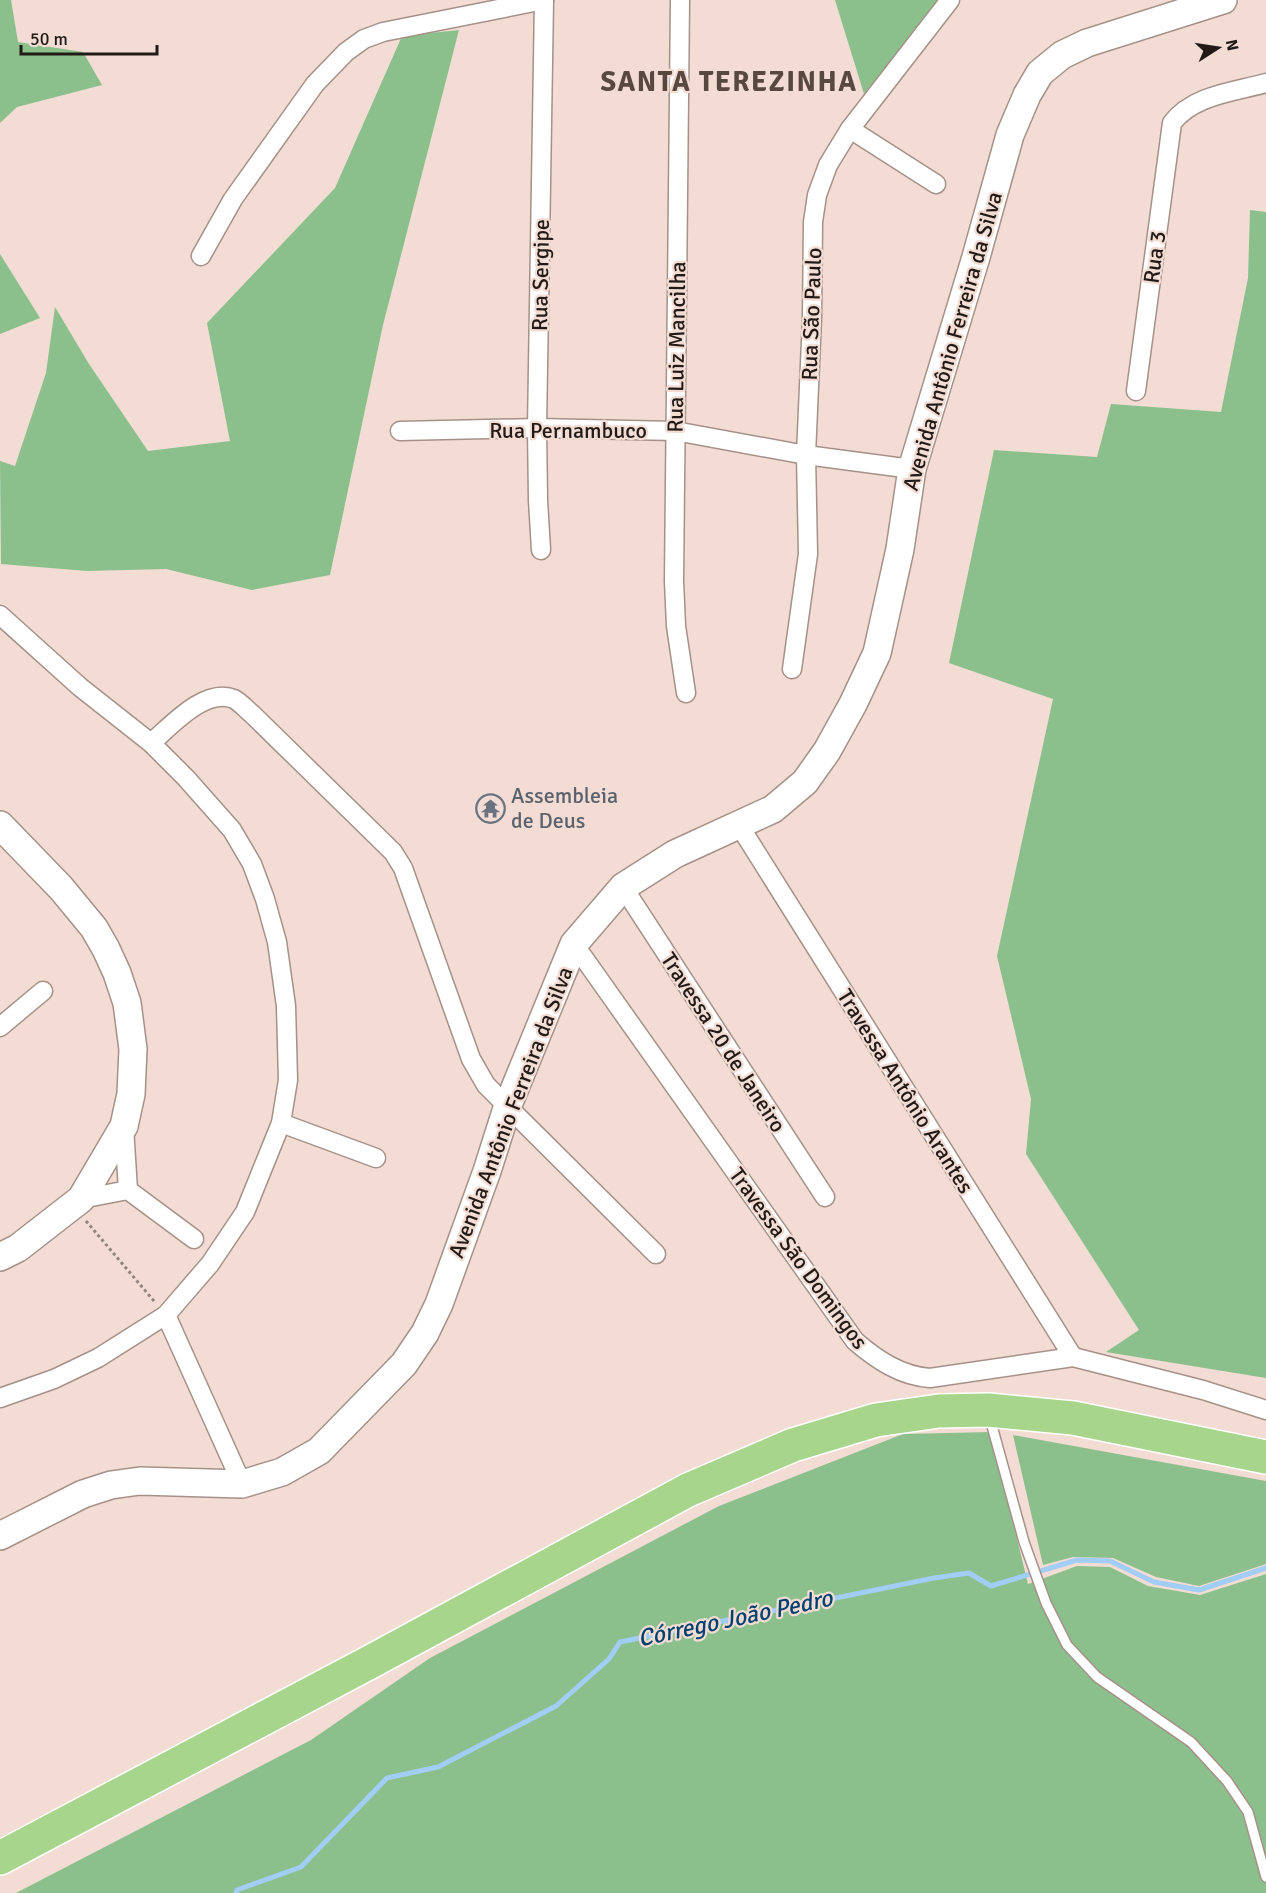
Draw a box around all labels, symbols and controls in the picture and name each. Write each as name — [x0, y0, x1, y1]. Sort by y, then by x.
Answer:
scale bar — [21, 18, 158, 56]
north arrow — [1188, 18, 1248, 78]
text: 50 m — [30, 28, 68, 50]
text: N — [1221, 38, 1243, 53]
district label: SANTA TEREZINHA — [600, 65, 858, 99]
street label: Avenida Antônio Ferreira da Silva — [897, 189, 1008, 494]
street label: Rua Sergipe — [526, 219, 555, 331]
street label: Rua 3 — [1137, 229, 1172, 285]
street label: Rua São Paulo — [796, 247, 827, 381]
street label: Rua Luiz Mancilha — [662, 261, 691, 433]
street label: Rua Pernambuco — [489, 417, 647, 444]
place label: Assembleia de Deus — [511, 782, 618, 834]
temple icon: Assembleia de Deus — [474, 792, 506, 824]
street label: Travessa 20 de Janeiro — [655, 947, 792, 1137]
street label: Avenida Antônio Ferreira da Silva — [442, 963, 579, 1262]
street label: Travessa Antônio Arantes — [832, 984, 980, 1198]
street label: Travessa São Domingos — [724, 1162, 874, 1354]
water label: Córrego João Pedro — [635, 1582, 836, 1653]

